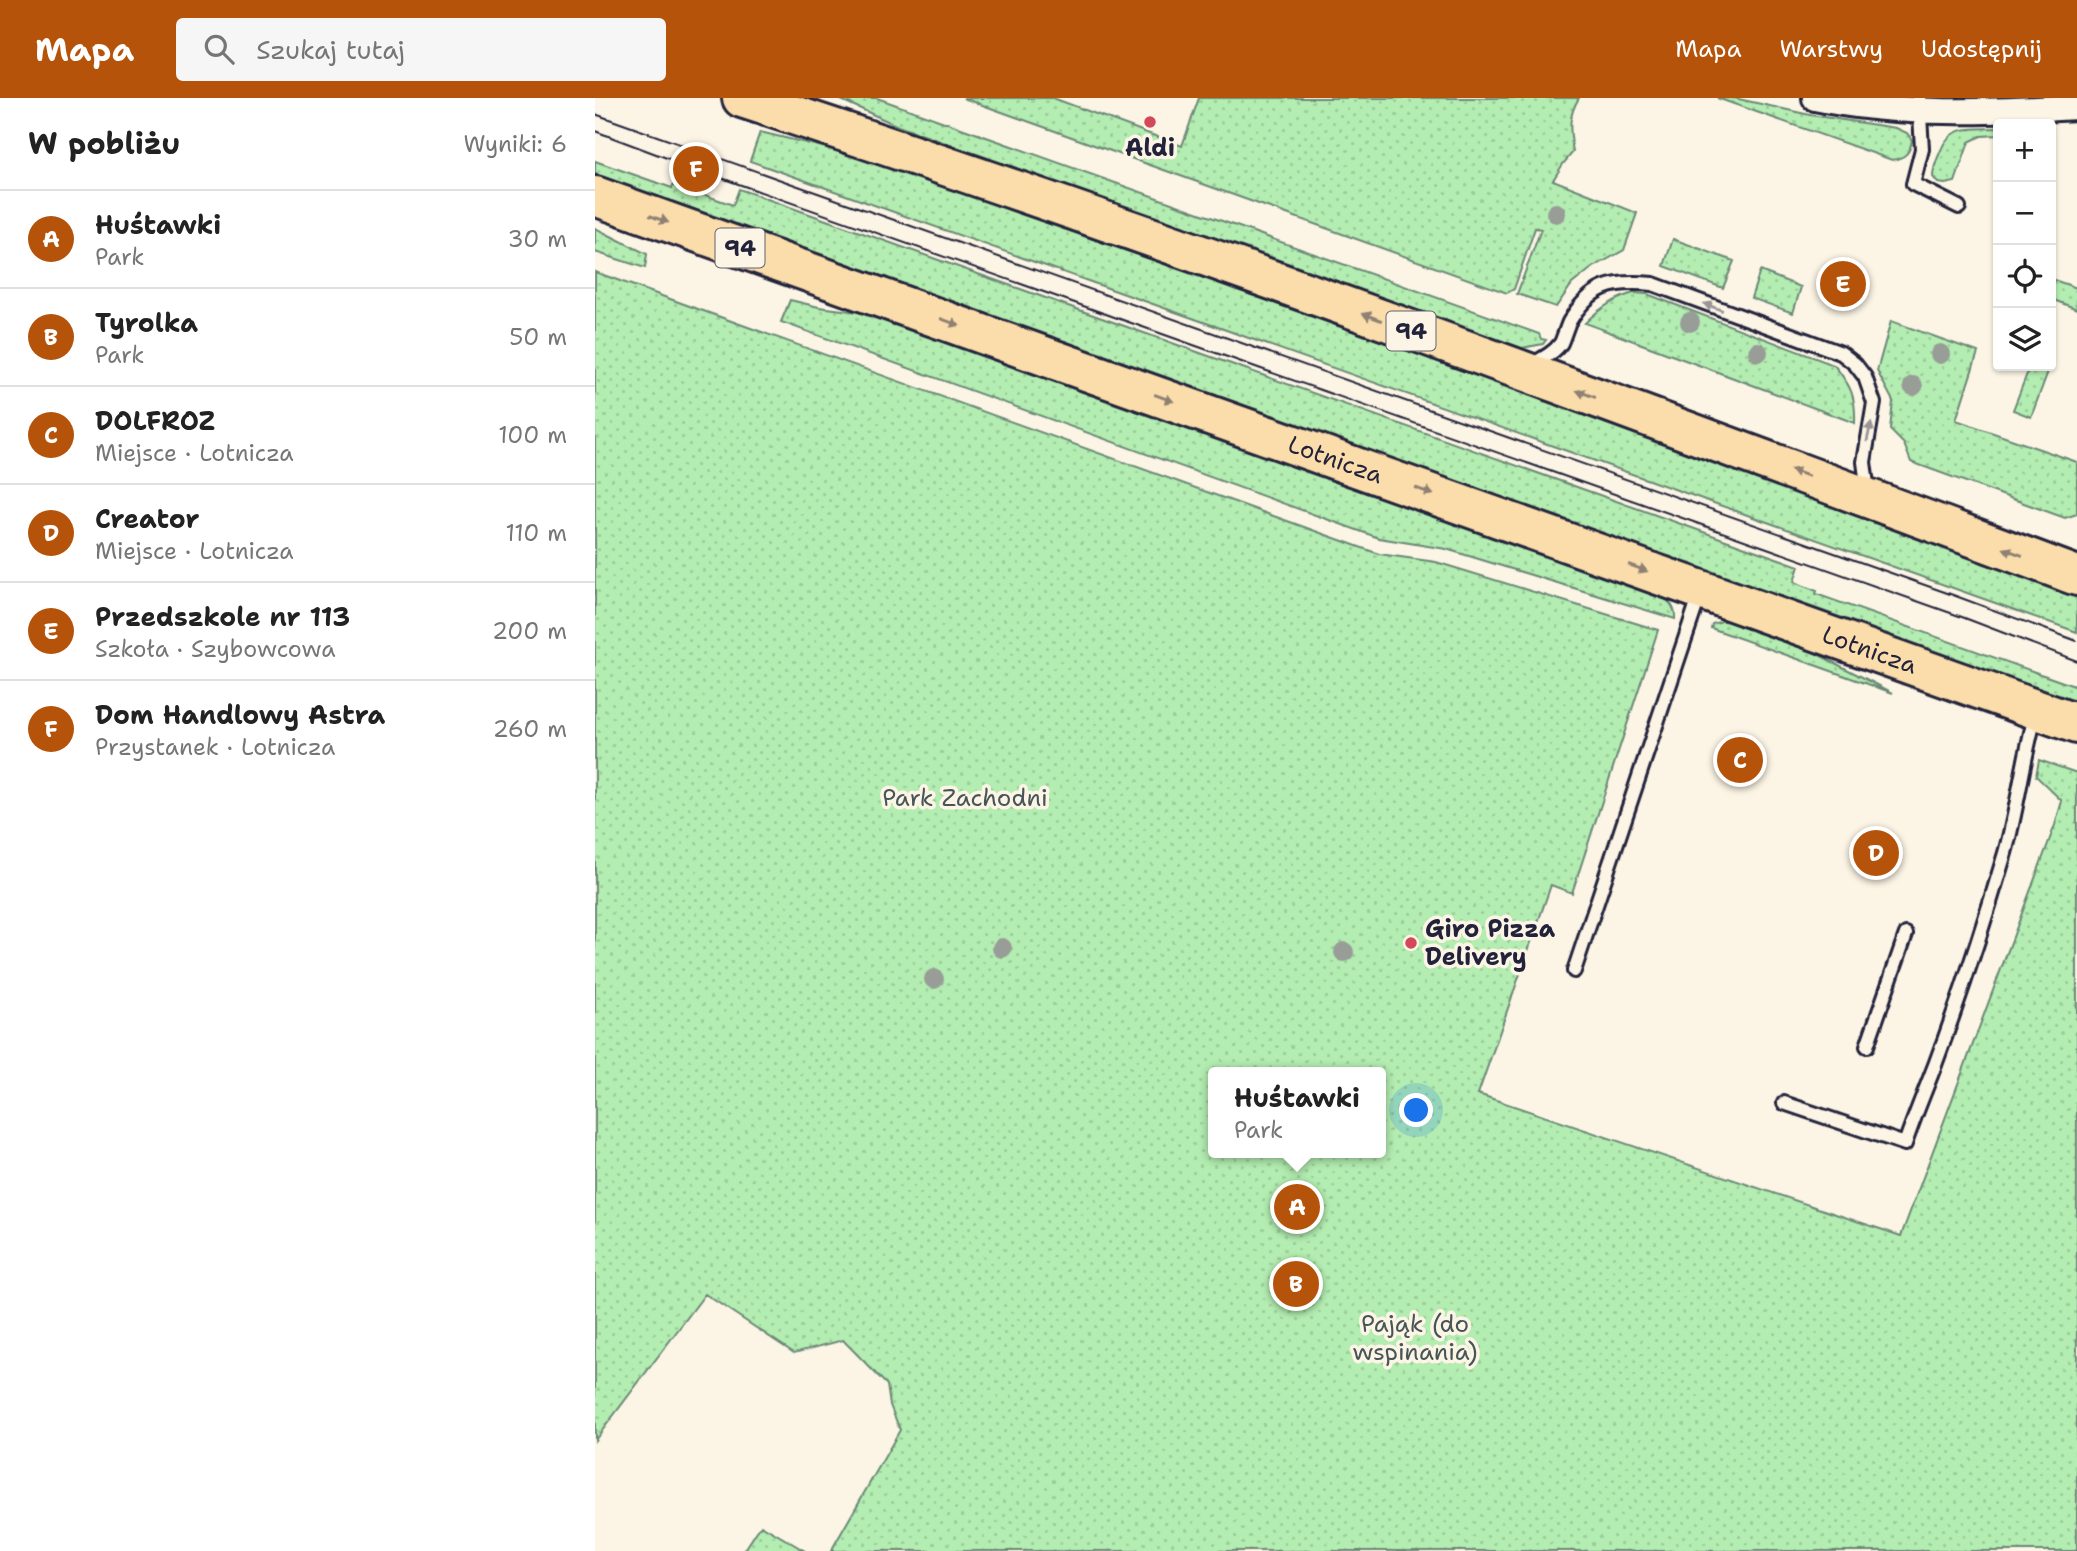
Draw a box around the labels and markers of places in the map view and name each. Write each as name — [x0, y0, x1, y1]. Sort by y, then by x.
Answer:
marker: Aldi — [1142, 114, 1158, 130]
place label: Aldi — [1125, 132, 1175, 164]
pin: F — [673, 143, 719, 195]
pin: E — [1820, 258, 1866, 310]
pin: C — [1717, 734, 1763, 786]
pin: D — [1853, 827, 1899, 879]
place label: Giro Pizza Delivery — [1425, 913, 1556, 973]
marker: Giro Pizza Delivery — [1403, 935, 1419, 951]
pin: A — [1274, 1181, 1320, 1233]
pin: B — [1273, 1258, 1319, 1310]

